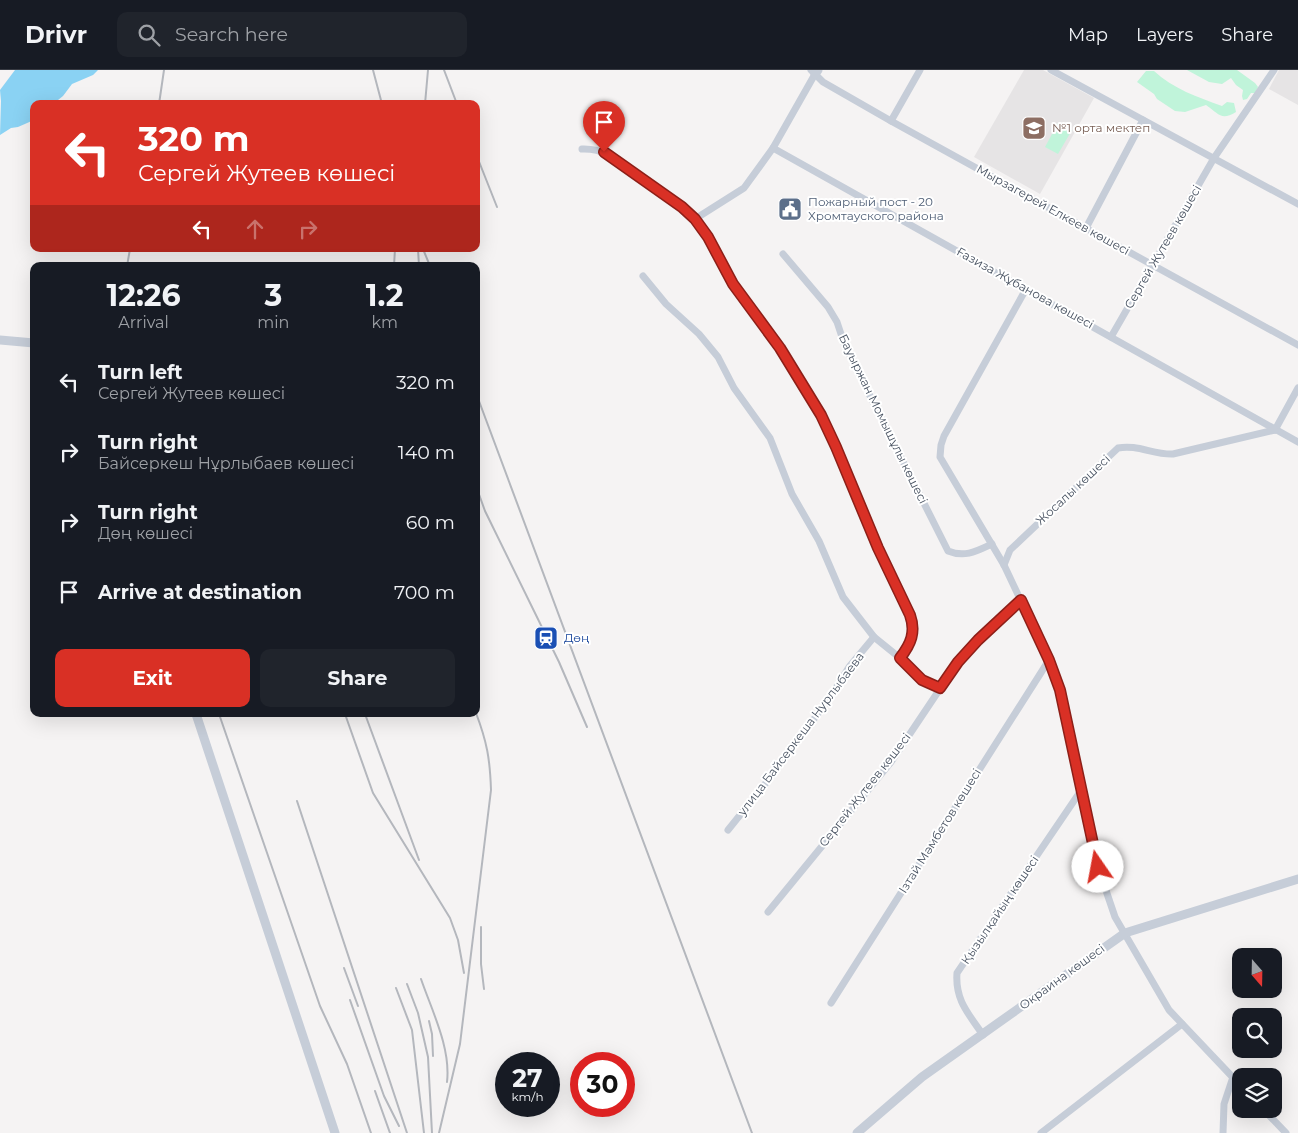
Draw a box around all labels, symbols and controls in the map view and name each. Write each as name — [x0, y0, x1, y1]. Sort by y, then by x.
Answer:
search box — [117, 12, 467, 57]
text: Drivr — [25, 20, 87, 49]
icon: search — [135, 21, 163, 49]
text: Search here — [175, 23, 288, 46]
text: Map — [1068, 24, 1108, 46]
text: Layers — [1136, 24, 1193, 46]
text: Share — [1221, 24, 1273, 46]
pin — [583, 101, 625, 152]
icon: arrive — [590, 108, 618, 136]
school or university icon: №1 орта мектеп — [1021, 115, 1047, 141]
text: 320 m — [138, 117, 250, 160]
icon: left — [55, 120, 120, 185]
place label: №1 орта мектеп — [1052, 120, 1150, 135]
text: Сергей Жутеев көшесі — [138, 160, 395, 187]
street label: Мырзагерей Елкеев көшесі — [974, 161, 1133, 258]
street label: Сергей Жутеев көшесі — [1121, 182, 1204, 311]
place label: Пожарный пост - 20 Хромтауского района — [808, 194, 944, 223]
public building icon: Пожарный пост - 20 Хромтауского района — [777, 196, 803, 222]
icon: left — [188, 215, 216, 243]
icon: ahead — [241, 215, 269, 243]
icon: right — [294, 215, 322, 243]
street label: Ғазиза Жұбанова көшесі — [954, 243, 1097, 332]
text: 12:26 — [107, 277, 181, 314]
text: 3 — [264, 277, 282, 314]
text: 1.2 — [366, 277, 403, 314]
text: Arrival — [118, 313, 169, 332]
text: min — [257, 313, 289, 332]
text: km — [371, 313, 398, 332]
street label: Бауыржан Момышұлы көшесі — [836, 332, 931, 506]
text: Turn left — [98, 361, 183, 384]
icon: left — [55, 368, 83, 396]
text: 320 m — [396, 371, 455, 394]
text: Сергей Жутеев көшесі — [98, 384, 285, 403]
text: Turn right — [98, 431, 198, 454]
icon: right — [55, 438, 83, 466]
text: 140 m — [398, 441, 455, 464]
street label: Жосалы көшесі — [1032, 451, 1113, 528]
text: Байсеркеш Нұрлыбаев көшесі — [98, 454, 354, 473]
text: Turn right — [98, 501, 198, 524]
icon: right — [55, 508, 83, 536]
text: 60 m — [406, 511, 455, 534]
text: Дөң көшесі — [98, 524, 193, 543]
icon: arrive — [55, 578, 83, 606]
text: Arrive at destination — [98, 581, 302, 604]
text: 700 m — [394, 581, 455, 604]
station icon: Дөң — [533, 625, 559, 651]
place label: Дөң — [564, 630, 589, 645]
button: Exit — [55, 649, 250, 707]
button: Share — [260, 649, 455, 707]
street label: улица Байсеркеша Нурлыбаева — [734, 649, 867, 819]
street label: Сергей Жутеев көшесі — [815, 730, 914, 850]
street label: Ізтай Мәмбетов көшесі — [895, 766, 984, 896]
position arrow — [1071, 840, 1123, 892]
street label: Қызылқайың көшесі — [958, 853, 1041, 967]
street label: Окраина көшесі — [1016, 941, 1107, 1013]
north arrow — [1232, 948, 1282, 998]
map controls — [1232, 948, 1282, 1118]
button: search — [1232, 1008, 1282, 1058]
speed limit sign: 30 — [570, 1052, 635, 1117]
text: 27 — [512, 1063, 543, 1093]
button: layers — [1232, 1068, 1282, 1118]
text: km/h — [511, 1089, 544, 1104]

